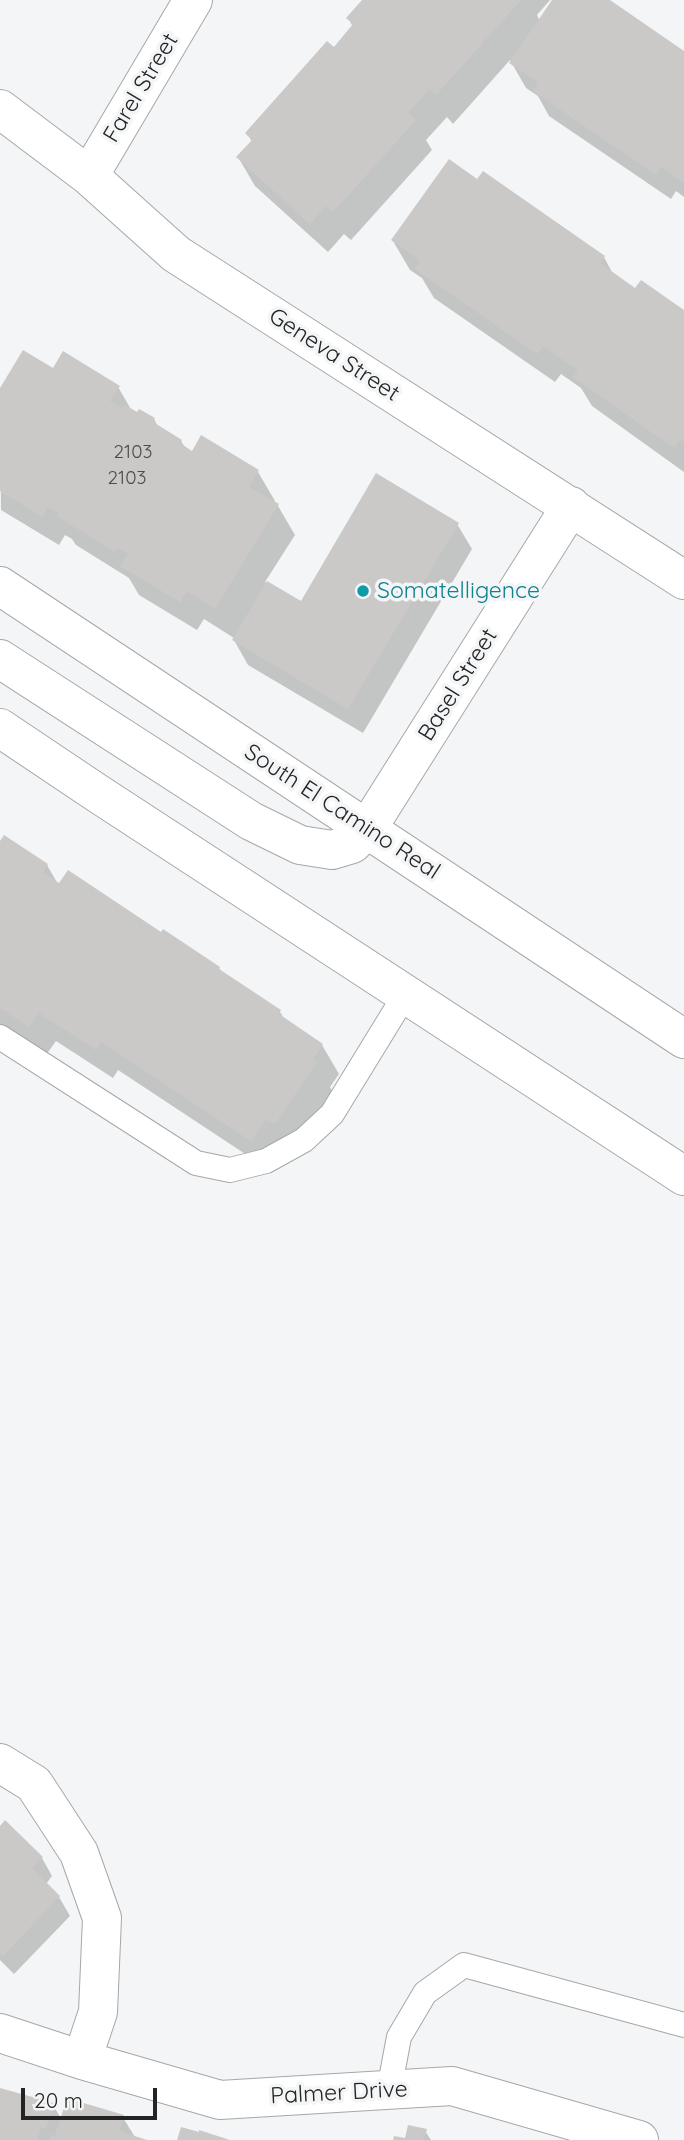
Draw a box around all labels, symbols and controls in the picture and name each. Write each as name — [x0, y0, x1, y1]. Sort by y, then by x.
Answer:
street label: Farel Street — [98, 28, 184, 148]
street label: Geneva Street — [263, 302, 405, 408]
house number: 2103 — [114, 441, 152, 463]
house number: 2103 — [108, 467, 146, 489]
place label: Somatelligence — [377, 577, 540, 605]
marker: Somatelligence — [355, 583, 371, 599]
street label: Basel Street — [413, 624, 503, 746]
street label: South El Camino Real — [239, 738, 445, 886]
scale bar — [24, 2074, 161, 2118]
street label: Palmer Drive — [270, 2076, 408, 2110]
text: 20 m — [34, 2087, 83, 2113]

